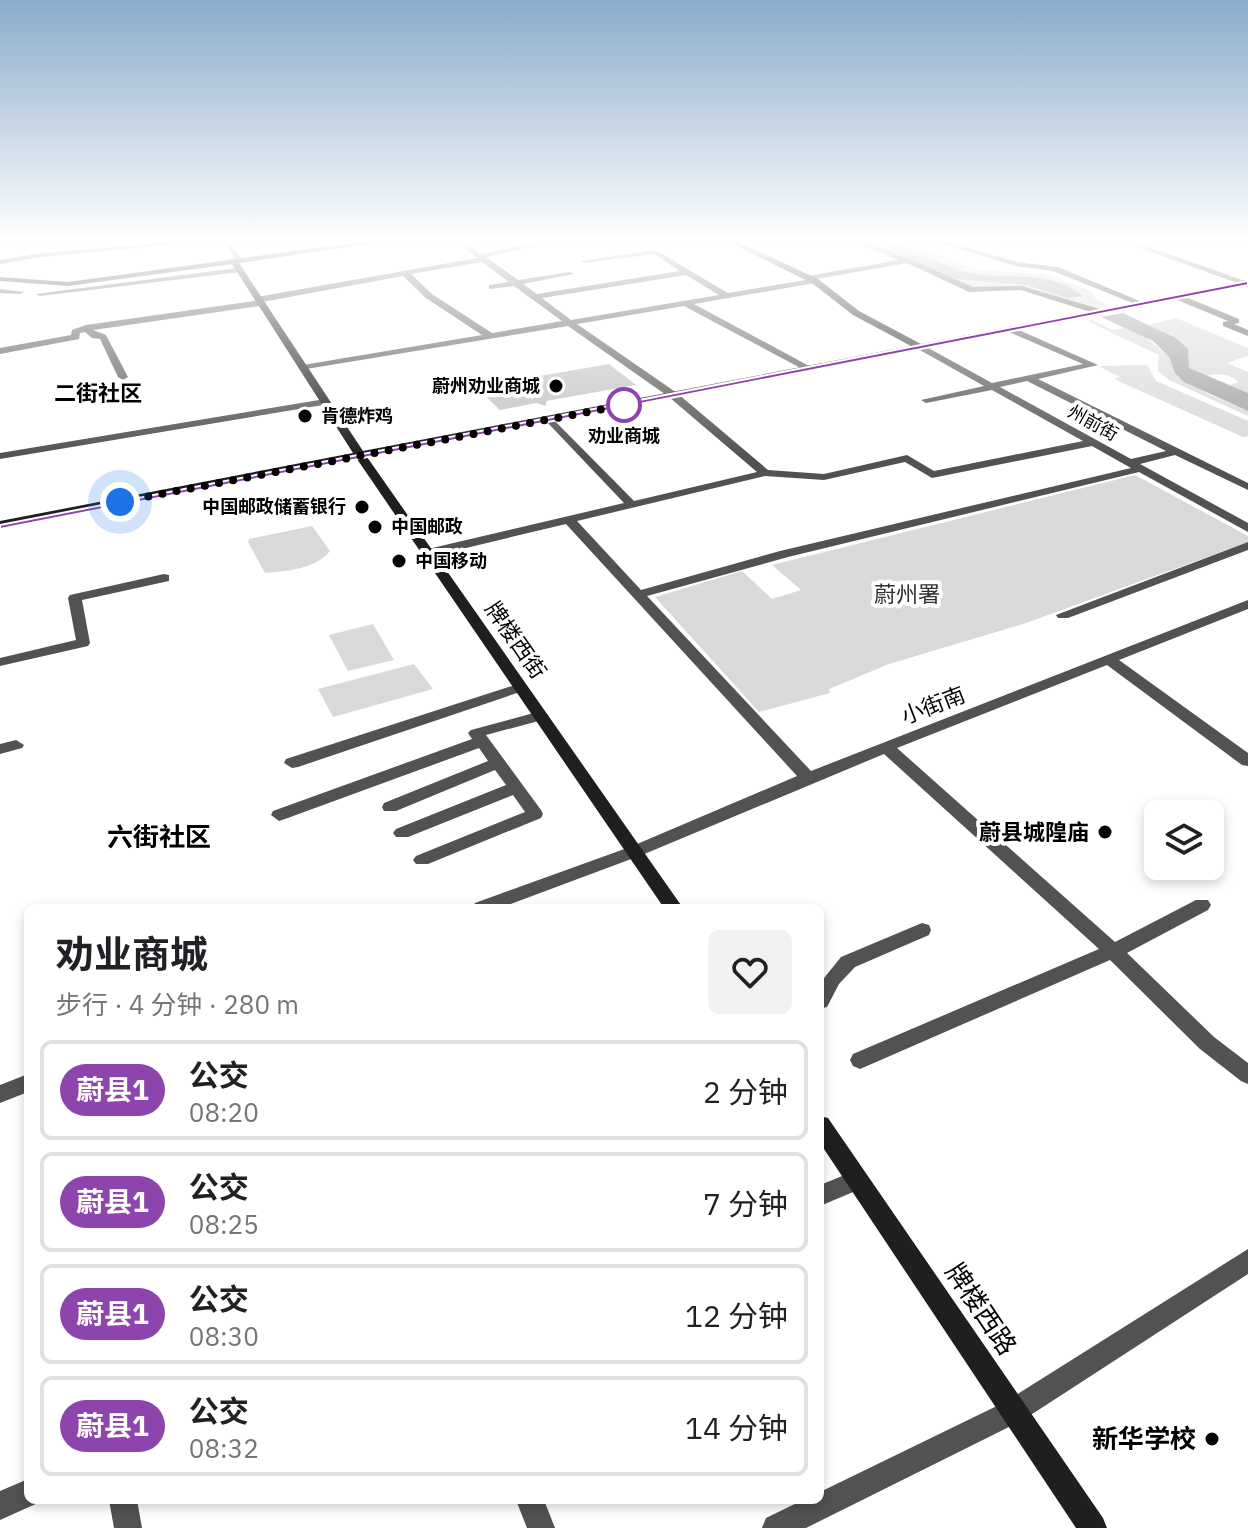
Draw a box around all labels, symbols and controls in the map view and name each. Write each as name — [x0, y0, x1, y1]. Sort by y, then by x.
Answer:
place label: 蔚州劝业商城 — [432, 374, 540, 397]
marker: 蔚州劝业商城 — [547, 377, 565, 395]
district label: 二街社区 — [54, 378, 142, 407]
marker: 劝业商城 — [607, 388, 641, 422]
street label: 州前街 — [1064, 399, 1122, 446]
place label: 肯德炸鸡 — [321, 404, 393, 427]
marker: 肯德炸鸡 — [296, 407, 314, 425]
place label: 劝业商城 — [588, 424, 660, 447]
your location — [100, 482, 140, 522]
place label: 中国邮政储蓄银行 — [202, 495, 346, 518]
marker: 中国邮政储蓄银行 — [353, 498, 371, 516]
place label: 中国邮政 — [391, 515, 463, 538]
marker: 中国邮政 — [366, 518, 384, 536]
place label: 中国移动 — [415, 549, 487, 572]
marker: 中国移动 — [390, 552, 408, 570]
park label: 蔚州署 — [874, 579, 940, 608]
street label: 牌楼西街 — [479, 595, 554, 684]
street label: 小街南 — [897, 679, 969, 730]
map controls — [1144, 800, 1224, 880]
button: layers — [1144, 800, 1224, 880]
place label: 蔚县城隍庙 — [979, 817, 1089, 846]
district label: 六街社区 — [107, 819, 211, 853]
marker: 蔚县城隍庙 — [1096, 823, 1114, 841]
text: 劝业商城 — [56, 929, 208, 978]
button: heart — [708, 930, 792, 1014]
text: 步行 · 4 分钟 · 280 m — [56, 987, 299, 1021]
text: 公交 — [189, 1055, 249, 1094]
text: 蔚县1 — [76, 1071, 149, 1108]
text: 2 分钟 — [703, 1072, 788, 1111]
text: 08:20 — [189, 1095, 259, 1129]
text: 公交 — [189, 1167, 249, 1206]
text: 蔚县1 — [76, 1183, 149, 1220]
text: 7 分钟 — [703, 1184, 788, 1223]
text: 08:25 — [189, 1207, 259, 1241]
street label: 牌楼西路 — [939, 1256, 1025, 1361]
text: 公交 — [189, 1279, 249, 1318]
text: 蔚县1 — [76, 1295, 149, 1332]
text: 12 分钟 — [685, 1296, 788, 1335]
text: 08:30 — [189, 1319, 259, 1353]
text: 公交 — [189, 1391, 249, 1430]
text: 蔚县1 — [76, 1407, 149, 1444]
text: 14 分钟 — [685, 1408, 788, 1447]
place label: 新华学校 — [1092, 1421, 1196, 1455]
marker: 新华学校 — [1203, 1430, 1221, 1448]
text: 08:32 — [189, 1431, 259, 1465]

